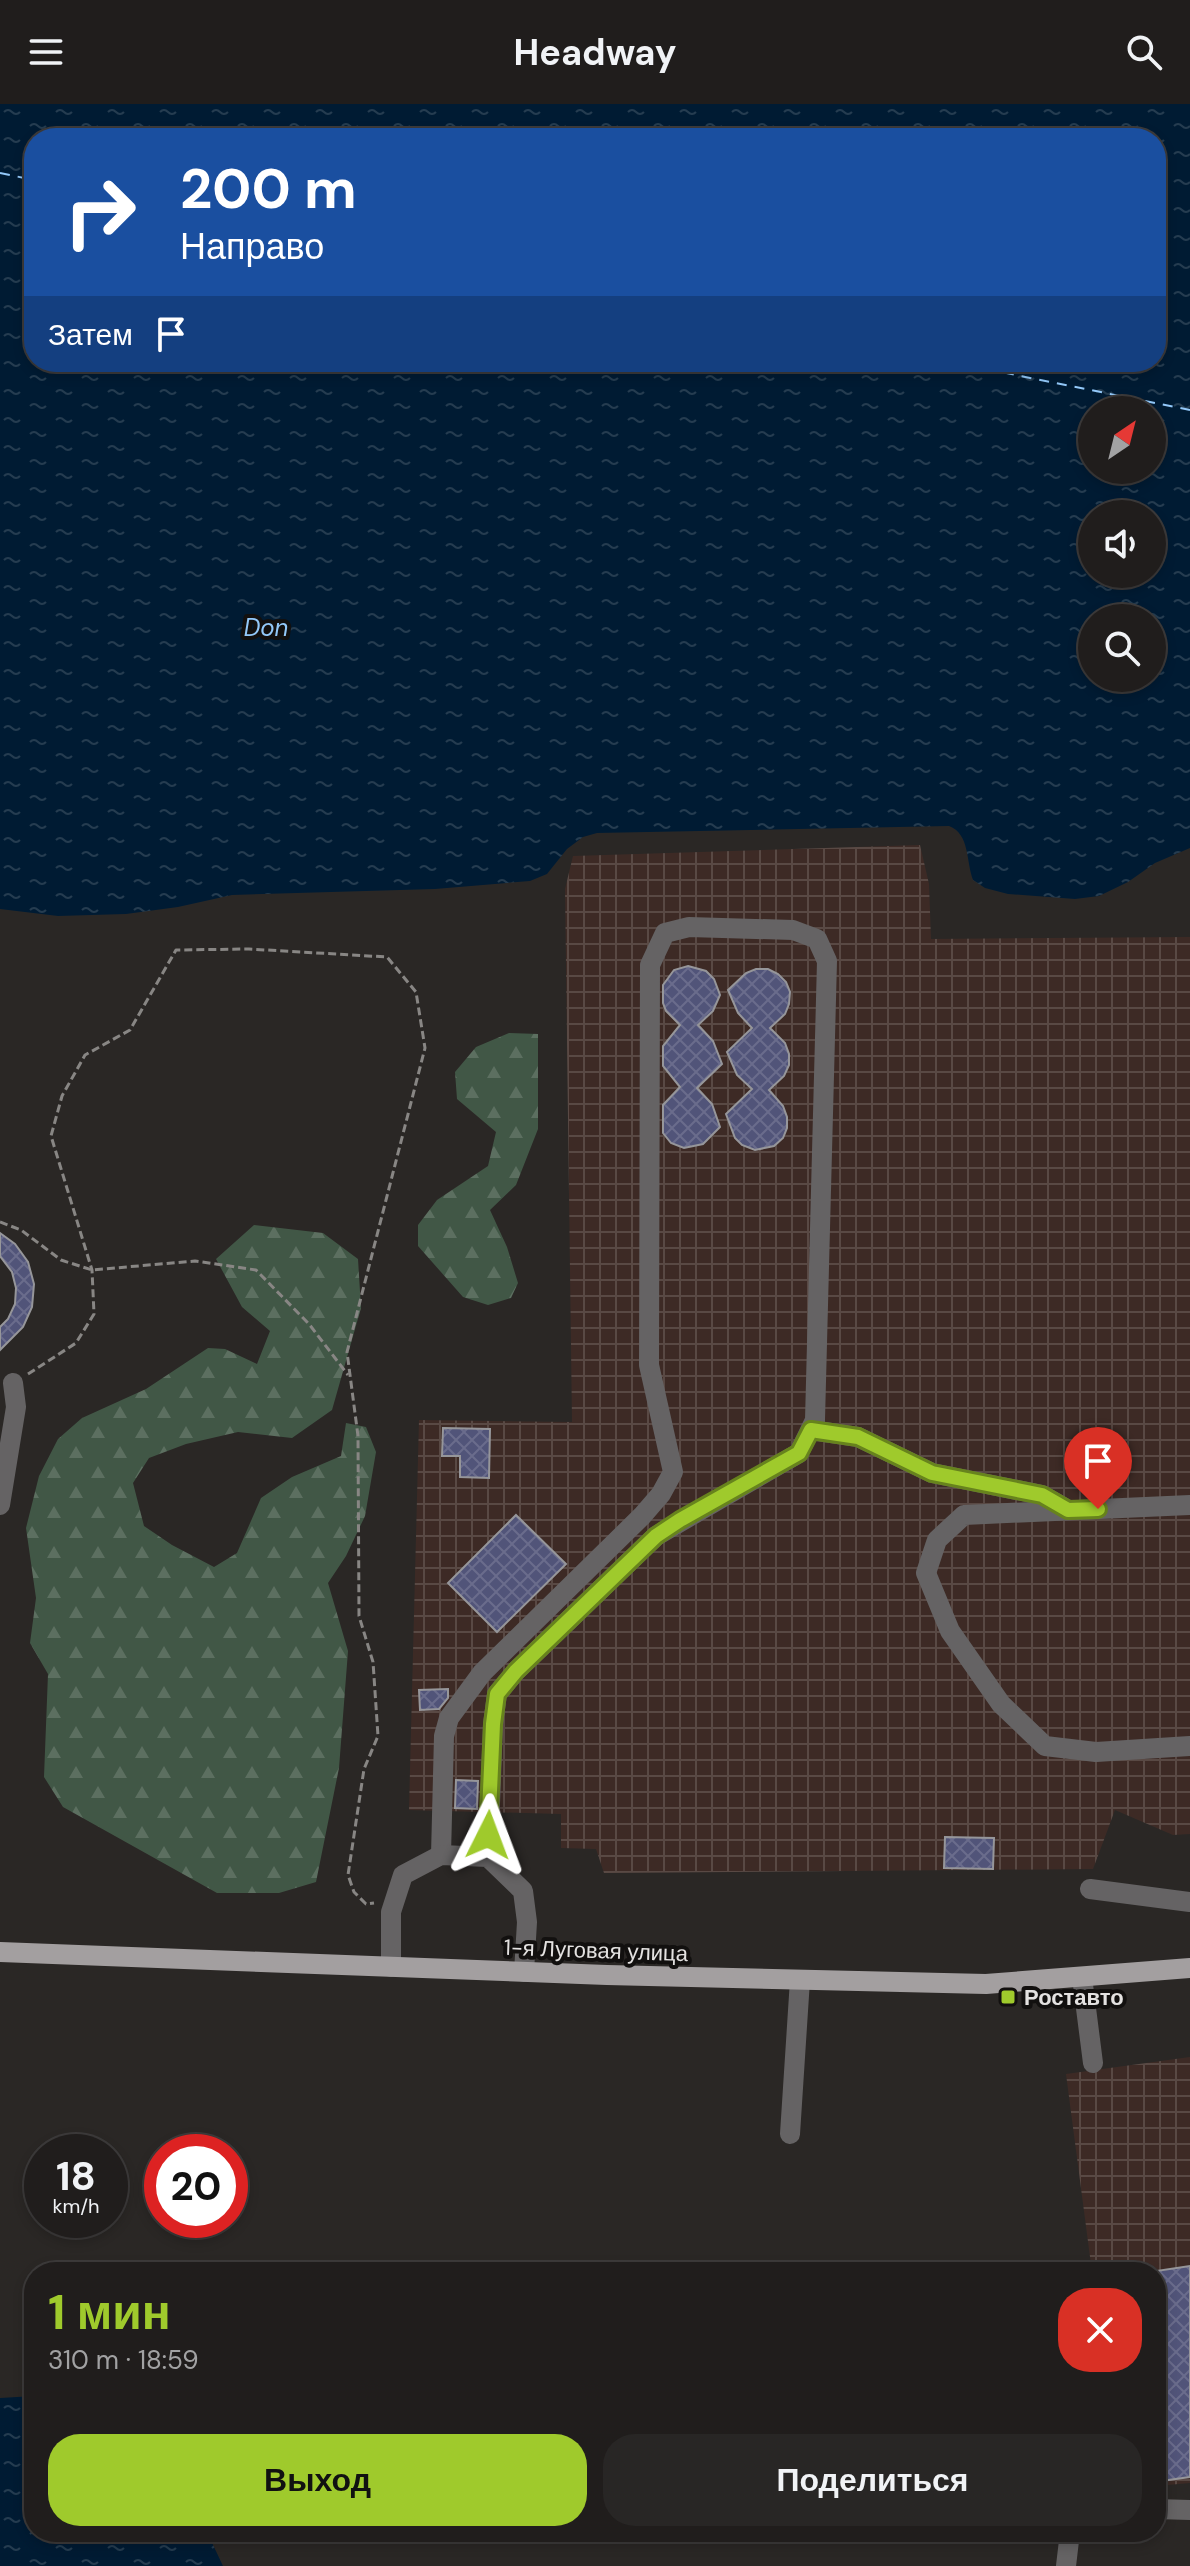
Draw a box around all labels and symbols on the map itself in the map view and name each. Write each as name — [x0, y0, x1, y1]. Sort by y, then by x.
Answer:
north arrow — [1078, 396, 1166, 484]
water label: Don — [244, 612, 288, 643]
pin — [1064, 1427, 1132, 1509]
position arrow — [446, 1793, 530, 1877]
street label: 1-я Луговая улица — [504, 1933, 689, 1968]
place label: Роставто — [1024, 1983, 1124, 2012]
marker: Роставто — [999, 1988, 1017, 2006]
speed limit sign: 20 — [144, 2134, 248, 2238]

